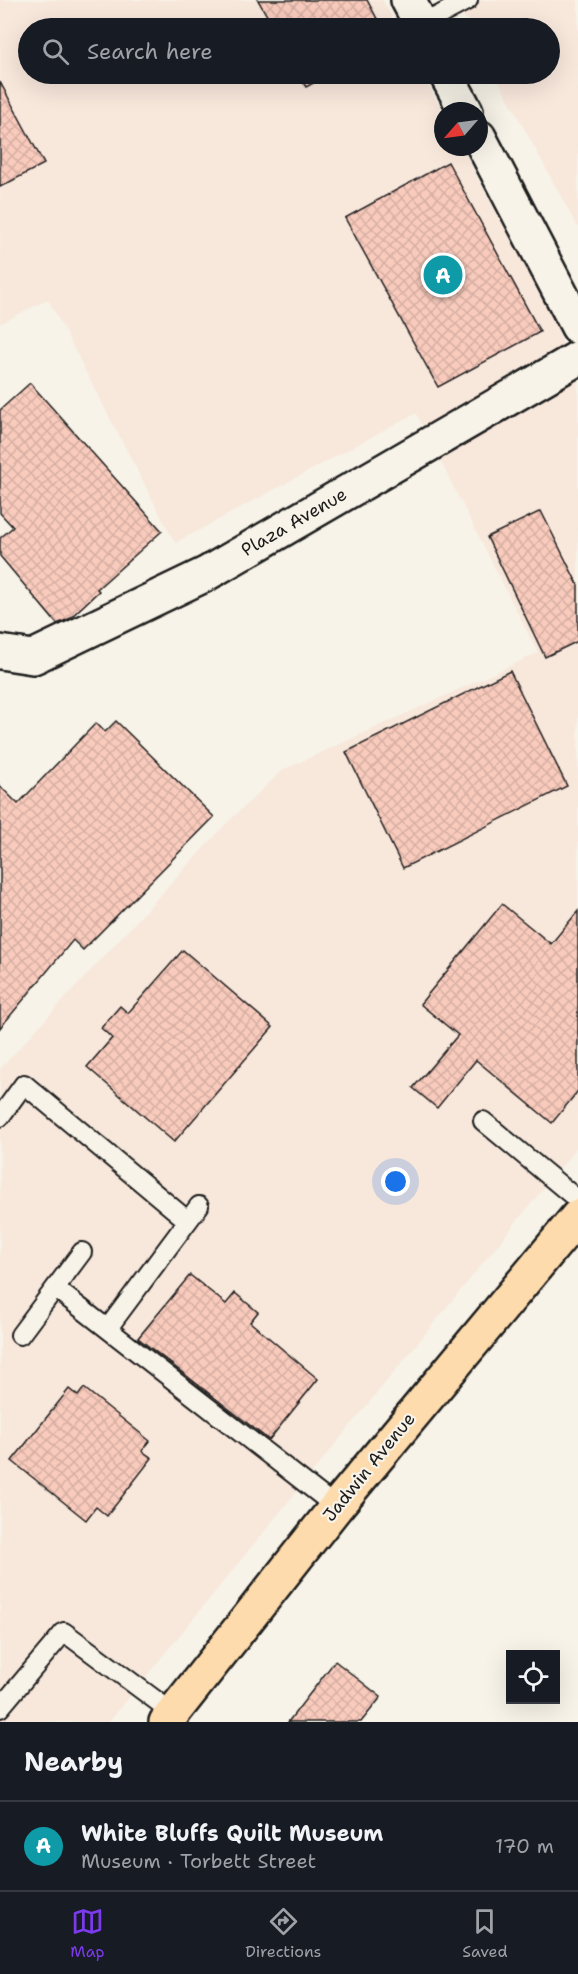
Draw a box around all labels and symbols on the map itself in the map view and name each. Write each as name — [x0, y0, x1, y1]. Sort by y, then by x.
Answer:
north arrow — [434, 102, 488, 156]
pin: A — [424, 252, 462, 298]
street label: Plaza Avenue — [237, 482, 351, 562]
your location — [381, 1167, 410, 1196]
street label: Jadwin Avenue — [318, 1407, 420, 1527]

